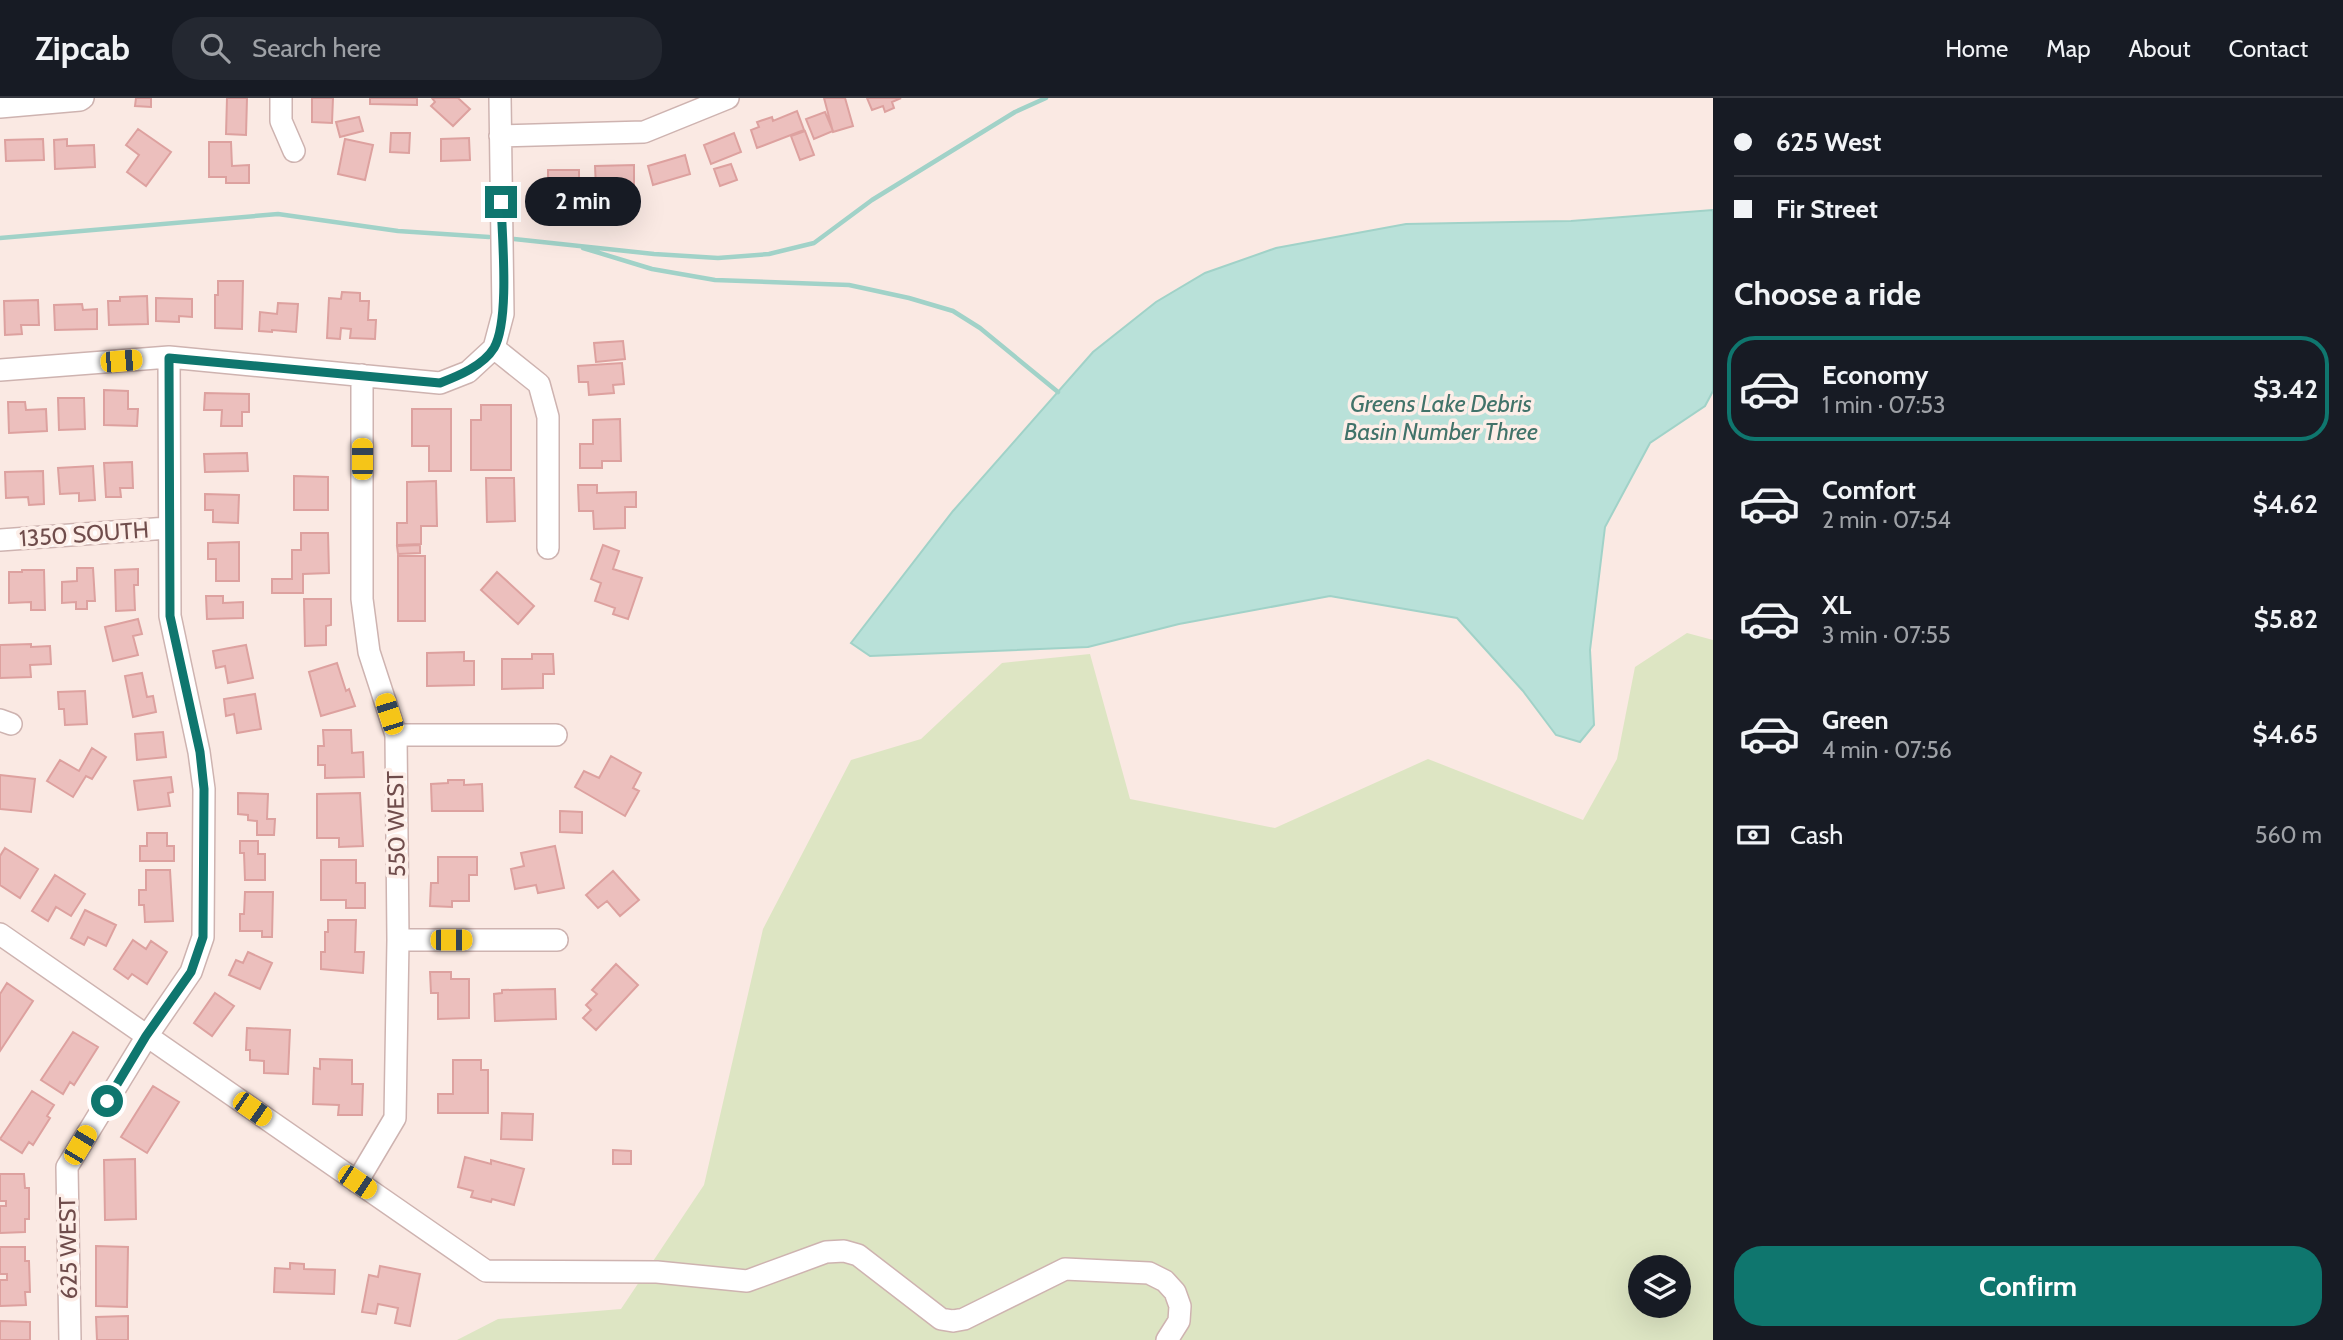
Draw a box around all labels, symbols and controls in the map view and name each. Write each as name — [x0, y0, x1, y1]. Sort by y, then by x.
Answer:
search box — [172, 17, 662, 80]
text: Zipcab — [35, 28, 130, 68]
icon: search — [196, 29, 234, 67]
text: Search here — [252, 32, 381, 64]
text: Home — [1945, 34, 2008, 63]
text: Map — [2046, 34, 2091, 63]
text: About — [2129, 34, 2191, 63]
text: Contact — [2229, 34, 2308, 63]
text: 625 West — [1776, 126, 1882, 158]
callout: 2 min — [526, 178, 641, 226]
route end — [485, 186, 517, 218]
text: 2 min — [555, 187, 611, 215]
text: Fir Street — [1776, 193, 1878, 225]
text: Choose a ride — [1734, 274, 1921, 313]
car — [100, 349, 143, 373]
icon: car — [1738, 357, 1801, 420]
text: Economy — [1822, 359, 1928, 391]
text: $3.42 — [2253, 373, 2318, 405]
water label: Greens Lake Debris Basin Number Three — [1344, 389, 1538, 446]
text: 1 min · 07:53 — [1822, 391, 1945, 419]
car — [352, 438, 373, 480]
icon: car — [1738, 472, 1801, 535]
text: Comfort — [1822, 474, 1916, 506]
text: $4.62 — [2253, 488, 2318, 520]
text: 2 min · 07:54 — [1822, 506, 1951, 534]
street label: 1350 SOUTH — [18, 516, 150, 552]
icon: car — [1738, 587, 1801, 650]
text: XL — [1822, 589, 1851, 621]
text: $5.82 — [2254, 603, 2318, 635]
text: 3 min · 07:55 — [1822, 621, 1950, 649]
car — [373, 691, 406, 737]
icon: car — [1738, 702, 1801, 765]
text: Green — [1822, 704, 1889, 736]
text: $4.65 — [2252, 718, 2318, 750]
text: 4 min · 07:56 — [1822, 736, 1952, 764]
street label: 550 WEST — [381, 771, 411, 877]
icon: cash — [1734, 816, 1772, 854]
text: Cash — [1790, 819, 1843, 851]
text: 560 m — [2255, 821, 2322, 849]
car — [431, 930, 473, 951]
route start — [91, 1085, 123, 1117]
car — [229, 1088, 276, 1130]
car — [61, 1122, 100, 1168]
car — [334, 1162, 381, 1202]
street label: 625 WEST — [53, 1196, 83, 1300]
button: Confirm — [1734, 1246, 2322, 1326]
map controls — [1628, 1255, 1691, 1318]
button: layers — [1628, 1255, 1691, 1318]

